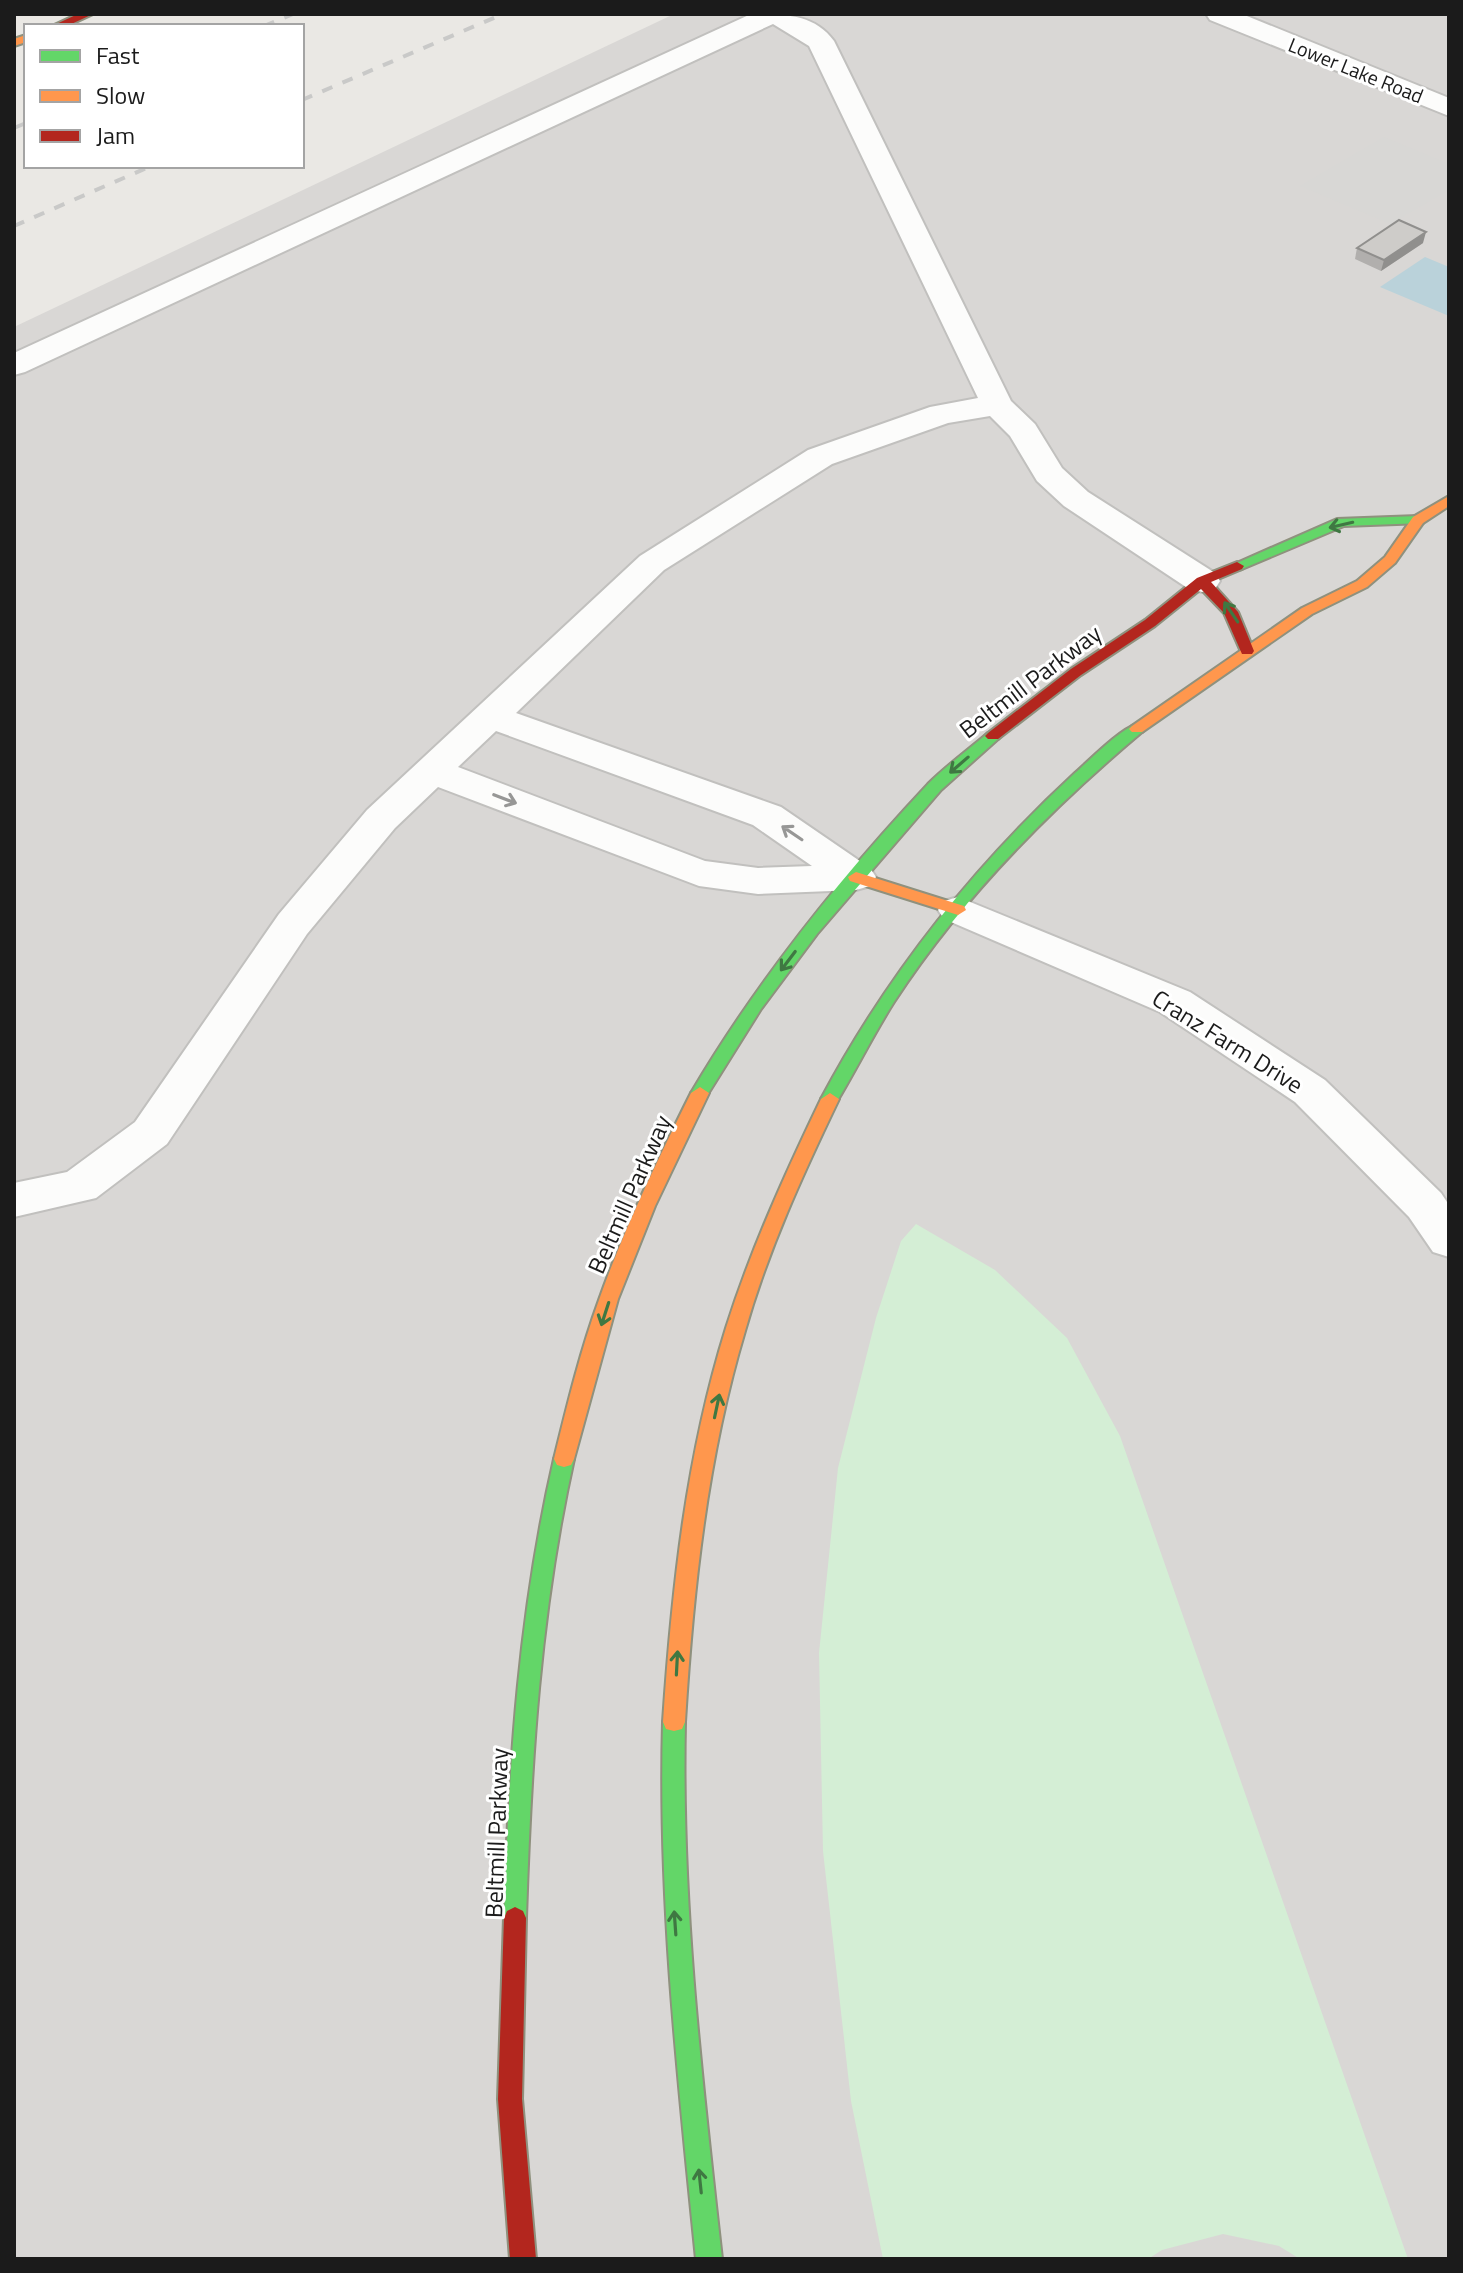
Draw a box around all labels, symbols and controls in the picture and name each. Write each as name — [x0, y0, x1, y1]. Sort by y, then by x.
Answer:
legend — [24, 24, 304, 168]
street label: Lower Lake Road — [1284, 29, 1428, 111]
text: Fast — [96, 37, 140, 73]
text: Slow — [96, 77, 145, 113]
text: Jam — [96, 117, 135, 153]
one-way arrow — [1329, 518, 1354, 533]
one-way arrow — [1223, 602, 1239, 624]
street label: Beltmill Parkway — [951, 615, 1109, 747]
one-way arrow — [949, 756, 969, 774]
one-way arrow — [492, 793, 517, 807]
one-way arrow — [781, 825, 804, 841]
one-way arrow — [779, 950, 796, 971]
street label: Cranz Farm Drive — [1145, 980, 1311, 1102]
street label: Beltmill Parkway — [578, 1109, 680, 1279]
one-way arrow — [597, 1301, 612, 1327]
one-way arrow — [710, 1394, 725, 1420]
one-way arrow — [670, 1650, 685, 1677]
street label: Beltmill Parkway — [475, 1747, 517, 1919]
one-way arrow — [667, 1910, 682, 1937]
one-way arrow — [693, 2169, 708, 2195]

